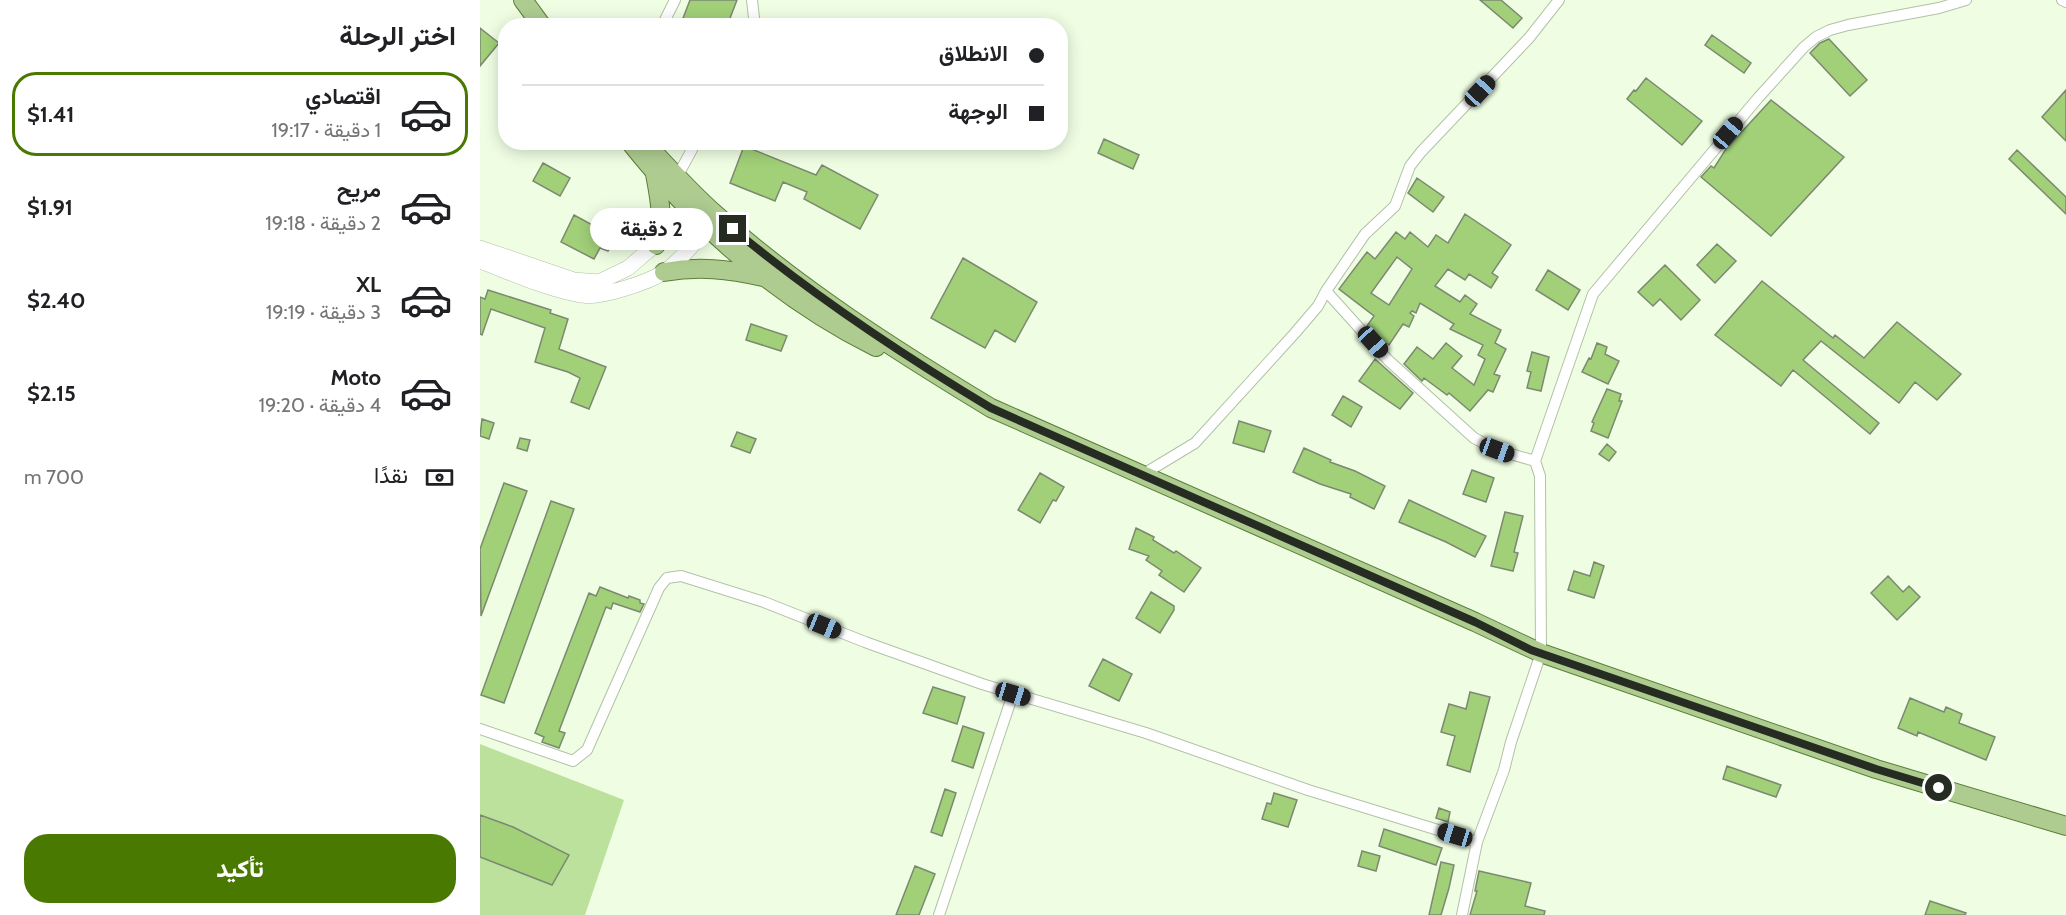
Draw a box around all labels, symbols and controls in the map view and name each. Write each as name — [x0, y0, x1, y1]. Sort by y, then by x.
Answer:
text: اختر الرحلة — [339, 19, 456, 52]
text: الانطلاق — [939, 40, 1008, 67]
car — [1461, 72, 1499, 110]
text: اقتصادي — [305, 83, 381, 110]
icon: car — [399, 87, 453, 141]
text: الوجهة — [948, 98, 1008, 125]
text: $1.41 — [27, 101, 74, 128]
car — [1710, 113, 1746, 153]
text: 1 دقيقة · 19:17 — [271, 118, 381, 142]
text: مريح — [337, 176, 381, 203]
icon: car — [399, 180, 453, 234]
text: $1.91 — [27, 194, 73, 221]
callout: 2 دقيقة — [589, 208, 712, 250]
text: 2 دقيقة · 19:18 — [265, 211, 381, 235]
route end — [719, 215, 746, 242]
text: 2 دقيقة — [620, 217, 683, 241]
text: XL — [356, 271, 381, 298]
icon: car — [399, 273, 453, 327]
text: $2.40 — [27, 287, 85, 314]
text: 3 دقيقة · 19:19 — [266, 300, 381, 324]
car — [1354, 323, 1392, 361]
text: Moto — [330, 364, 381, 391]
icon: car — [399, 366, 453, 420]
text: $2.15 — [27, 380, 76, 407]
text: 4 دقيقة · 19:20 — [258, 393, 381, 417]
car — [1477, 435, 1517, 465]
icon: cash — [423, 461, 456, 494]
text: نقدًا — [374, 462, 408, 489]
text: 700 m — [24, 465, 84, 489]
car — [804, 611, 844, 641]
car — [993, 680, 1033, 708]
route start — [1925, 774, 1952, 801]
car — [1435, 821, 1475, 849]
button: تأكيد — [24, 834, 456, 903]

